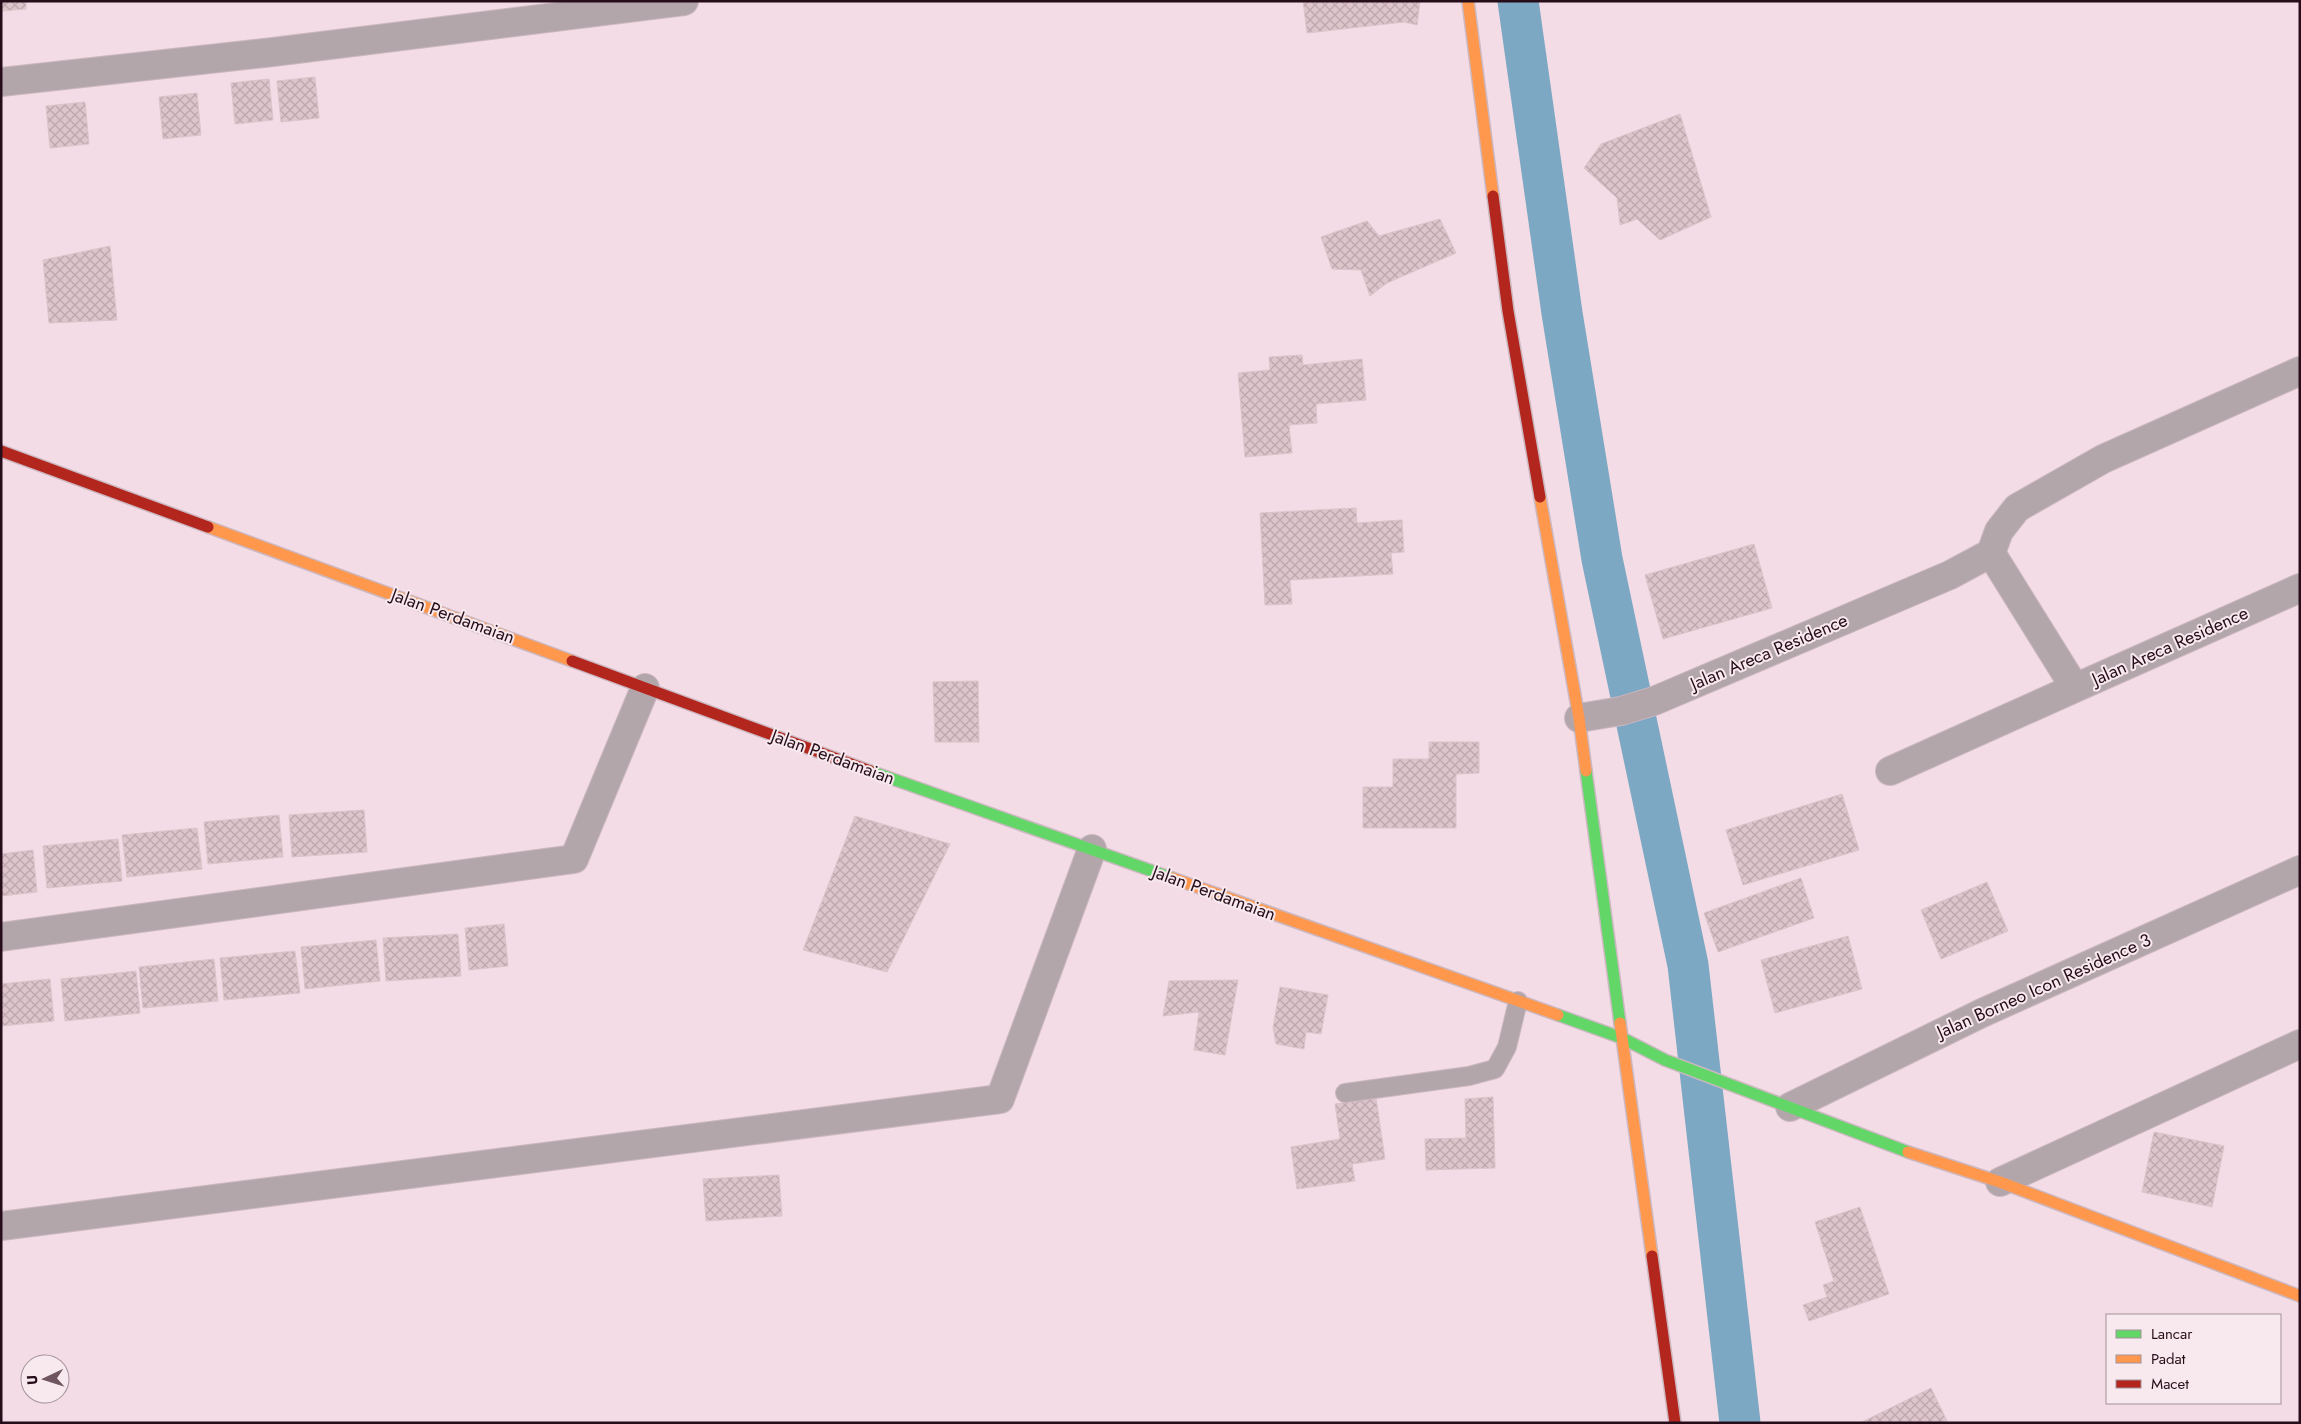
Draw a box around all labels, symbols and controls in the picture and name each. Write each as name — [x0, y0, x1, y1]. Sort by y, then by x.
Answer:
street label: Jalan Perdamaian — [386, 581, 518, 650]
street label: Jalan Areca Residence — [2086, 600, 2252, 693]
street label: Jalan Areca Residence — [1685, 607, 1852, 698]
street label: Jalan Perdamaian — [766, 722, 898, 791]
street label: Jalan Perdamaian — [1147, 858, 1279, 927]
street label: Jalan Borneo Icon Residence 3 — [1931, 927, 2155, 1046]
legend — [2106, 1314, 2281, 1404]
text: Lancar — [2151, 1323, 2193, 1345]
text: Padat — [2151, 1348, 2186, 1370]
north arrow — [20, 1354, 70, 1404]
text: Macet — [2151, 1373, 2189, 1395]
text: U — [22, 1374, 42, 1386]

